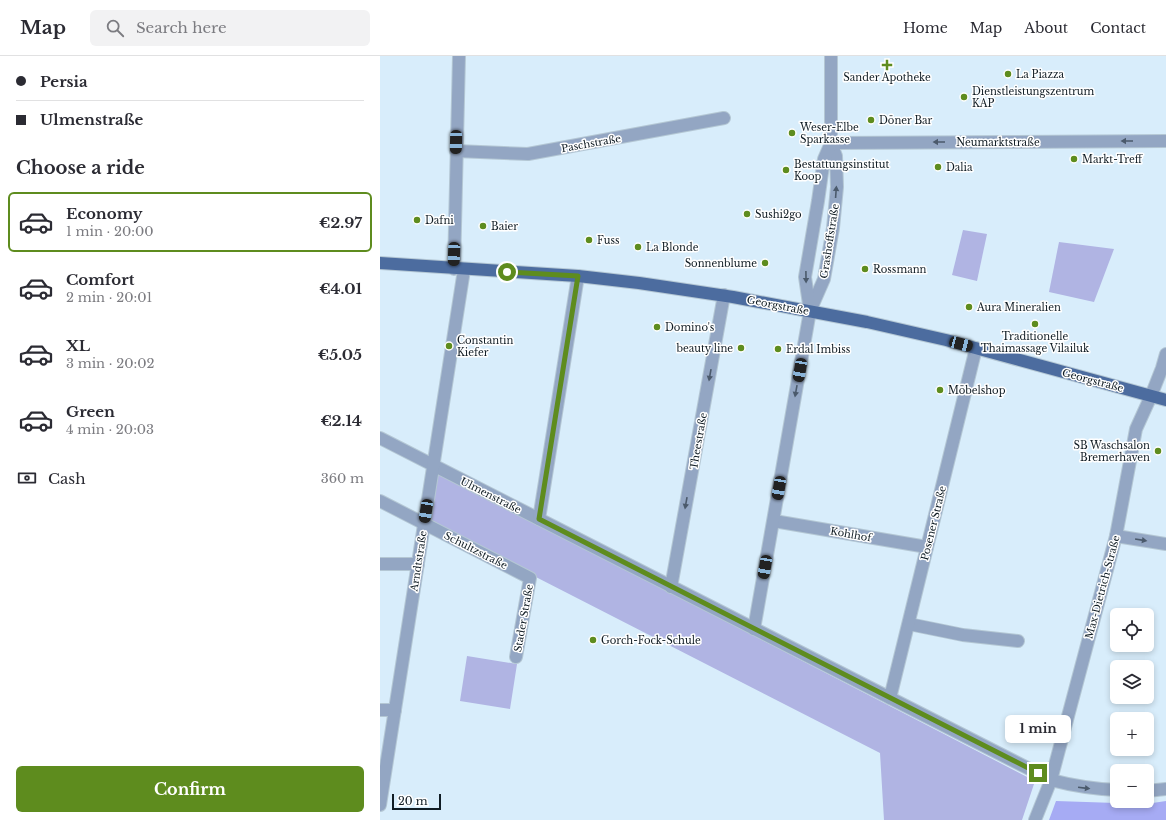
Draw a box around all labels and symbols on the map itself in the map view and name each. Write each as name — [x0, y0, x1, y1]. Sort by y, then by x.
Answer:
marker: Sander Apotheke — [882, 60, 892, 70]
place label: La Piazza — [1016, 68, 1065, 81]
marker: La Piazza — [1003, 69, 1013, 79]
place label: Sander Apotheke — [843, 71, 931, 84]
place label: Dienstleistungszentrum KAP — [972, 85, 1094, 110]
marker: Dienstleistungszentrum KAP — [959, 92, 969, 102]
place label: Döner Bar — [879, 114, 933, 127]
marker: Döner Bar — [866, 115, 876, 125]
place label: Weser-Elbe Sparkasse — [799, 121, 859, 146]
marker: Weser-Elbe Sparkasse — [787, 128, 797, 138]
car — [450, 130, 462, 154]
street label: Paschstraße — [560, 132, 622, 155]
street label: Neumarktstraße — [956, 136, 1040, 149]
one-way arrow — [1120, 138, 1133, 144]
one-way arrow — [932, 139, 945, 145]
place label: Markt-Treff — [1082, 153, 1144, 166]
marker: Markt-Treff — [1069, 154, 1079, 164]
place label: Bestattungsinstitut Koop — [794, 158, 889, 183]
place label: Dalia — [946, 161, 973, 174]
marker: Dalia — [933, 162, 943, 172]
marker: Bestattungsinstitut Koop — [781, 165, 791, 175]
one-way arrow — [833, 186, 840, 198]
street label: Grashoffstraße — [817, 203, 842, 279]
place label: Sushi2go — [755, 208, 802, 221]
marker: Sushi2go — [742, 209, 752, 219]
place label: Dafni — [425, 214, 454, 227]
marker: Dafni — [412, 215, 422, 225]
place label: Baier — [491, 220, 518, 233]
marker: Baier — [478, 221, 488, 231]
place label: Fuss — [597, 234, 620, 247]
marker: Fuss — [584, 235, 594, 245]
place label: La Blonde — [646, 241, 699, 254]
car — [448, 242, 460, 266]
marker: La Blonde — [633, 242, 643, 252]
place label: Sonnenblume — [685, 257, 757, 270]
marker: Sonnenblume — [760, 258, 770, 268]
route start — [498, 263, 516, 281]
place label: Rossmann — [873, 263, 927, 276]
marker: Rossmann — [860, 264, 870, 274]
one-way arrow — [803, 271, 809, 284]
street label: Georgstraße — [746, 293, 810, 318]
place label: Aura Mineralien — [976, 301, 1061, 314]
marker: Aura Mineralien — [964, 302, 974, 312]
marker: Traditionelle Thaimassage Vilailuk — [1030, 319, 1040, 329]
place label: Domino's — [665, 321, 715, 334]
marker: Domino's — [652, 322, 662, 332]
place label: Traditionelle Thaimassage Vilailuk — [981, 330, 1090, 355]
place label: Constantin Kiefer — [457, 334, 513, 359]
car — [948, 335, 974, 353]
marker: Constantin Kiefer — [444, 341, 454, 351]
place label: beauty line — [675, 342, 733, 355]
marker: beauty line — [736, 343, 746, 353]
place label: Erdal Imbiss — [786, 343, 851, 356]
marker: Erdal Imbiss — [773, 344, 783, 354]
car — [792, 357, 808, 383]
street label: Georgstraße — [1061, 366, 1125, 395]
one-way arrow — [706, 369, 712, 381]
place label: Möbelshop — [948, 384, 1006, 397]
one-way arrow — [793, 385, 799, 397]
marker: Möbelshop — [935, 385, 945, 395]
street label: Theestraße — [687, 411, 710, 471]
place label: SB Waschsalon Bremerhaven — [1073, 439, 1150, 464]
marker: SB Waschsalon Bremerhaven — [1153, 446, 1163, 456]
street label: Ulmenstraße — [458, 475, 524, 516]
car — [771, 475, 787, 501]
street label: Posener Straße — [918, 484, 949, 562]
one-way arrow — [683, 497, 689, 509]
car — [418, 498, 434, 524]
street label: Kohlhof — [829, 524, 874, 545]
street label: Schultzstraße — [442, 529, 510, 572]
street label: Arndtstraße — [407, 530, 430, 593]
street label: Max-Dietrich-Straße — [1082, 534, 1123, 640]
one-way arrow — [1135, 537, 1147, 543]
car — [757, 554, 773, 580]
street label: Stader Straße — [511, 583, 536, 653]
place label: Gorch-Fock-Schule — [601, 634, 701, 647]
marker: Gorch-Fock-Schule — [588, 635, 598, 645]
callout: 1 min — [1005, 715, 1071, 743]
route end — [1029, 764, 1047, 782]
one-way arrow — [1078, 784, 1090, 791]
scale bar — [392, 792, 441, 811]

